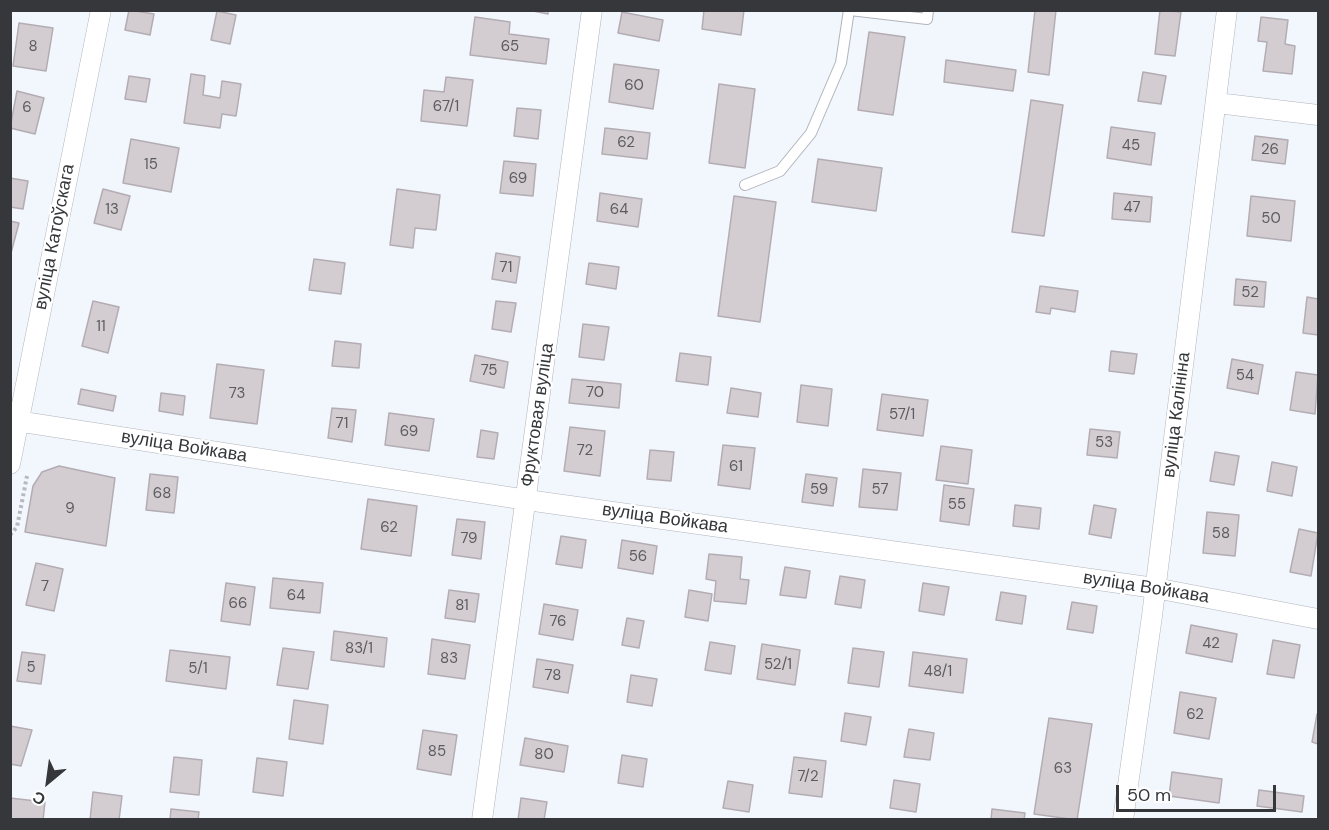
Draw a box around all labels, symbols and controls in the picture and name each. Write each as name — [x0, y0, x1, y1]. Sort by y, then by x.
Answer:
house number: 8 — [28, 38, 38, 56]
house number: 65 — [501, 38, 519, 56]
house number: 60 — [624, 77, 644, 95]
house number: 67/1 — [433, 98, 459, 116]
house number: 6 — [22, 99, 32, 117]
house number: 62 — [617, 134, 635, 152]
house number: 45 — [1122, 137, 1140, 155]
house number: 26 — [1261, 141, 1279, 159]
house number: 15 — [144, 156, 158, 174]
street label: вуліца Катоўскага — [30, 162, 80, 312]
house number: 69 — [509, 170, 527, 188]
house number: 47 — [1123, 199, 1141, 217]
house number: 13 — [105, 201, 119, 219]
house number: 64 — [610, 201, 628, 219]
house number: 50 — [1261, 210, 1281, 228]
house number: 71 — [500, 259, 512, 277]
house number: 52 — [1241, 284, 1259, 302]
house number: 11 — [96, 318, 106, 336]
street label: Фруктовая вуліца — [517, 342, 559, 488]
street label: вуліца Калініна — [1159, 351, 1195, 479]
house number: 75 — [481, 362, 497, 380]
house number: 54 — [1236, 367, 1254, 385]
house number: 70 — [586, 384, 604, 402]
house number: 73 — [229, 385, 245, 403]
house number: 57/1 — [889, 406, 915, 424]
house number: 71 — [336, 415, 348, 433]
house number: 69 — [400, 423, 418, 441]
street label: вуліца Войкава — [120, 426, 248, 468]
house number: 53 — [1095, 434, 1113, 452]
house number: 72 — [577, 442, 593, 460]
house number: 61 — [729, 458, 743, 476]
house number: 59 — [810, 481, 828, 499]
house number: 57 — [872, 481, 888, 499]
house number: 68 — [153, 485, 171, 503]
house number: 55 — [948, 496, 966, 514]
street label: вуліца Войкава — [601, 499, 729, 539]
house number: 9 — [65, 500, 75, 518]
house number: 62 — [380, 519, 398, 537]
house number: 58 — [1212, 525, 1230, 543]
house number: 79 — [460, 530, 478, 548]
house number: 56 — [629, 548, 647, 566]
street label: вуліца Войкава — [1082, 567, 1210, 609]
house number: 7 — [41, 578, 49, 596]
house number: 64 — [287, 587, 305, 605]
house number: 66 — [229, 595, 247, 613]
house number: 81 — [455, 597, 469, 615]
house number: 76 — [549, 613, 567, 631]
house number: 42 — [1202, 635, 1220, 653]
house number: 83/1 — [345, 640, 373, 658]
house number: 83 — [440, 650, 458, 668]
house number: 52/1 — [764, 656, 792, 674]
house number: 5 — [26, 659, 36, 677]
house number: 5/1 — [188, 660, 208, 678]
house number: 48/1 — [924, 663, 952, 681]
house number: 78 — [545, 667, 561, 685]
house number: 62 — [1186, 706, 1204, 724]
house number: 85 — [428, 743, 446, 761]
house number: 80 — [534, 746, 554, 764]
north arrow — [18, 752, 78, 812]
house number: 63 — [1054, 760, 1072, 778]
house number: 7/2 — [797, 768, 819, 786]
scale bar — [1119, 773, 1280, 811]
text: 50 m — [1127, 783, 1171, 807]
text: С — [29, 786, 49, 810]

